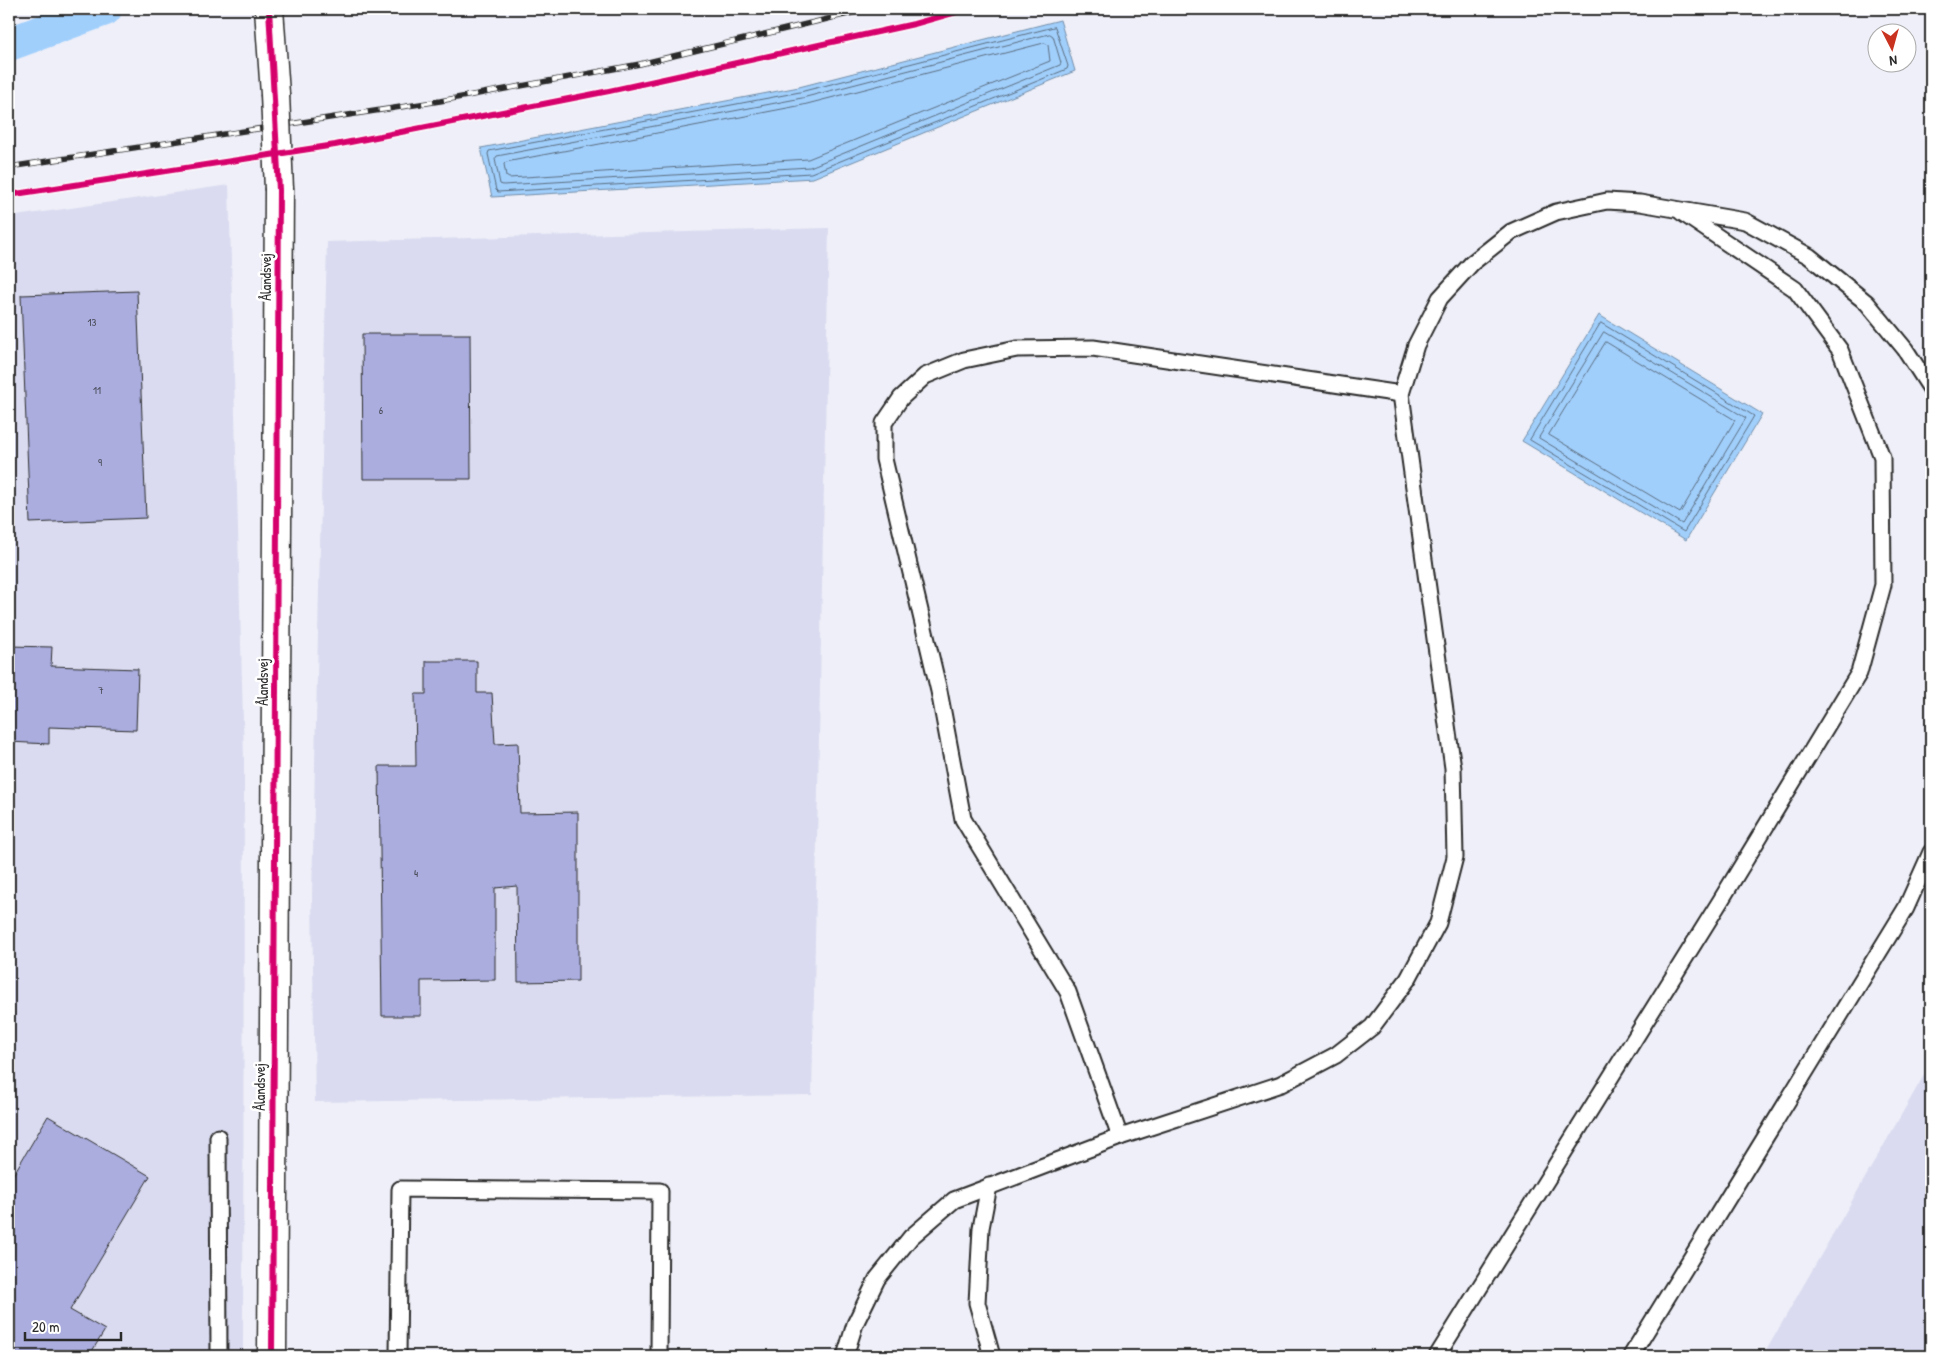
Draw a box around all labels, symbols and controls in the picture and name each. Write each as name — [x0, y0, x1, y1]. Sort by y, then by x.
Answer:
north arrow — [1868, 22, 1918, 72]
text: N — [1888, 52, 1898, 71]
street label: Ålandsvej — [256, 253, 276, 301]
house number: 13 — [88, 315, 97, 329]
house number: 11 — [93, 383, 101, 397]
house number: 6 — [379, 403, 384, 417]
house number: 9 — [98, 455, 102, 469]
street label: Ålandsvej — [253, 658, 273, 706]
house number: 7 — [98, 683, 104, 697]
house number: 4 — [414, 866, 418, 880]
street label: Ålandsvej — [250, 1063, 270, 1111]
scale bar — [25, 1310, 121, 1342]
text: 20 m — [32, 1316, 59, 1337]

